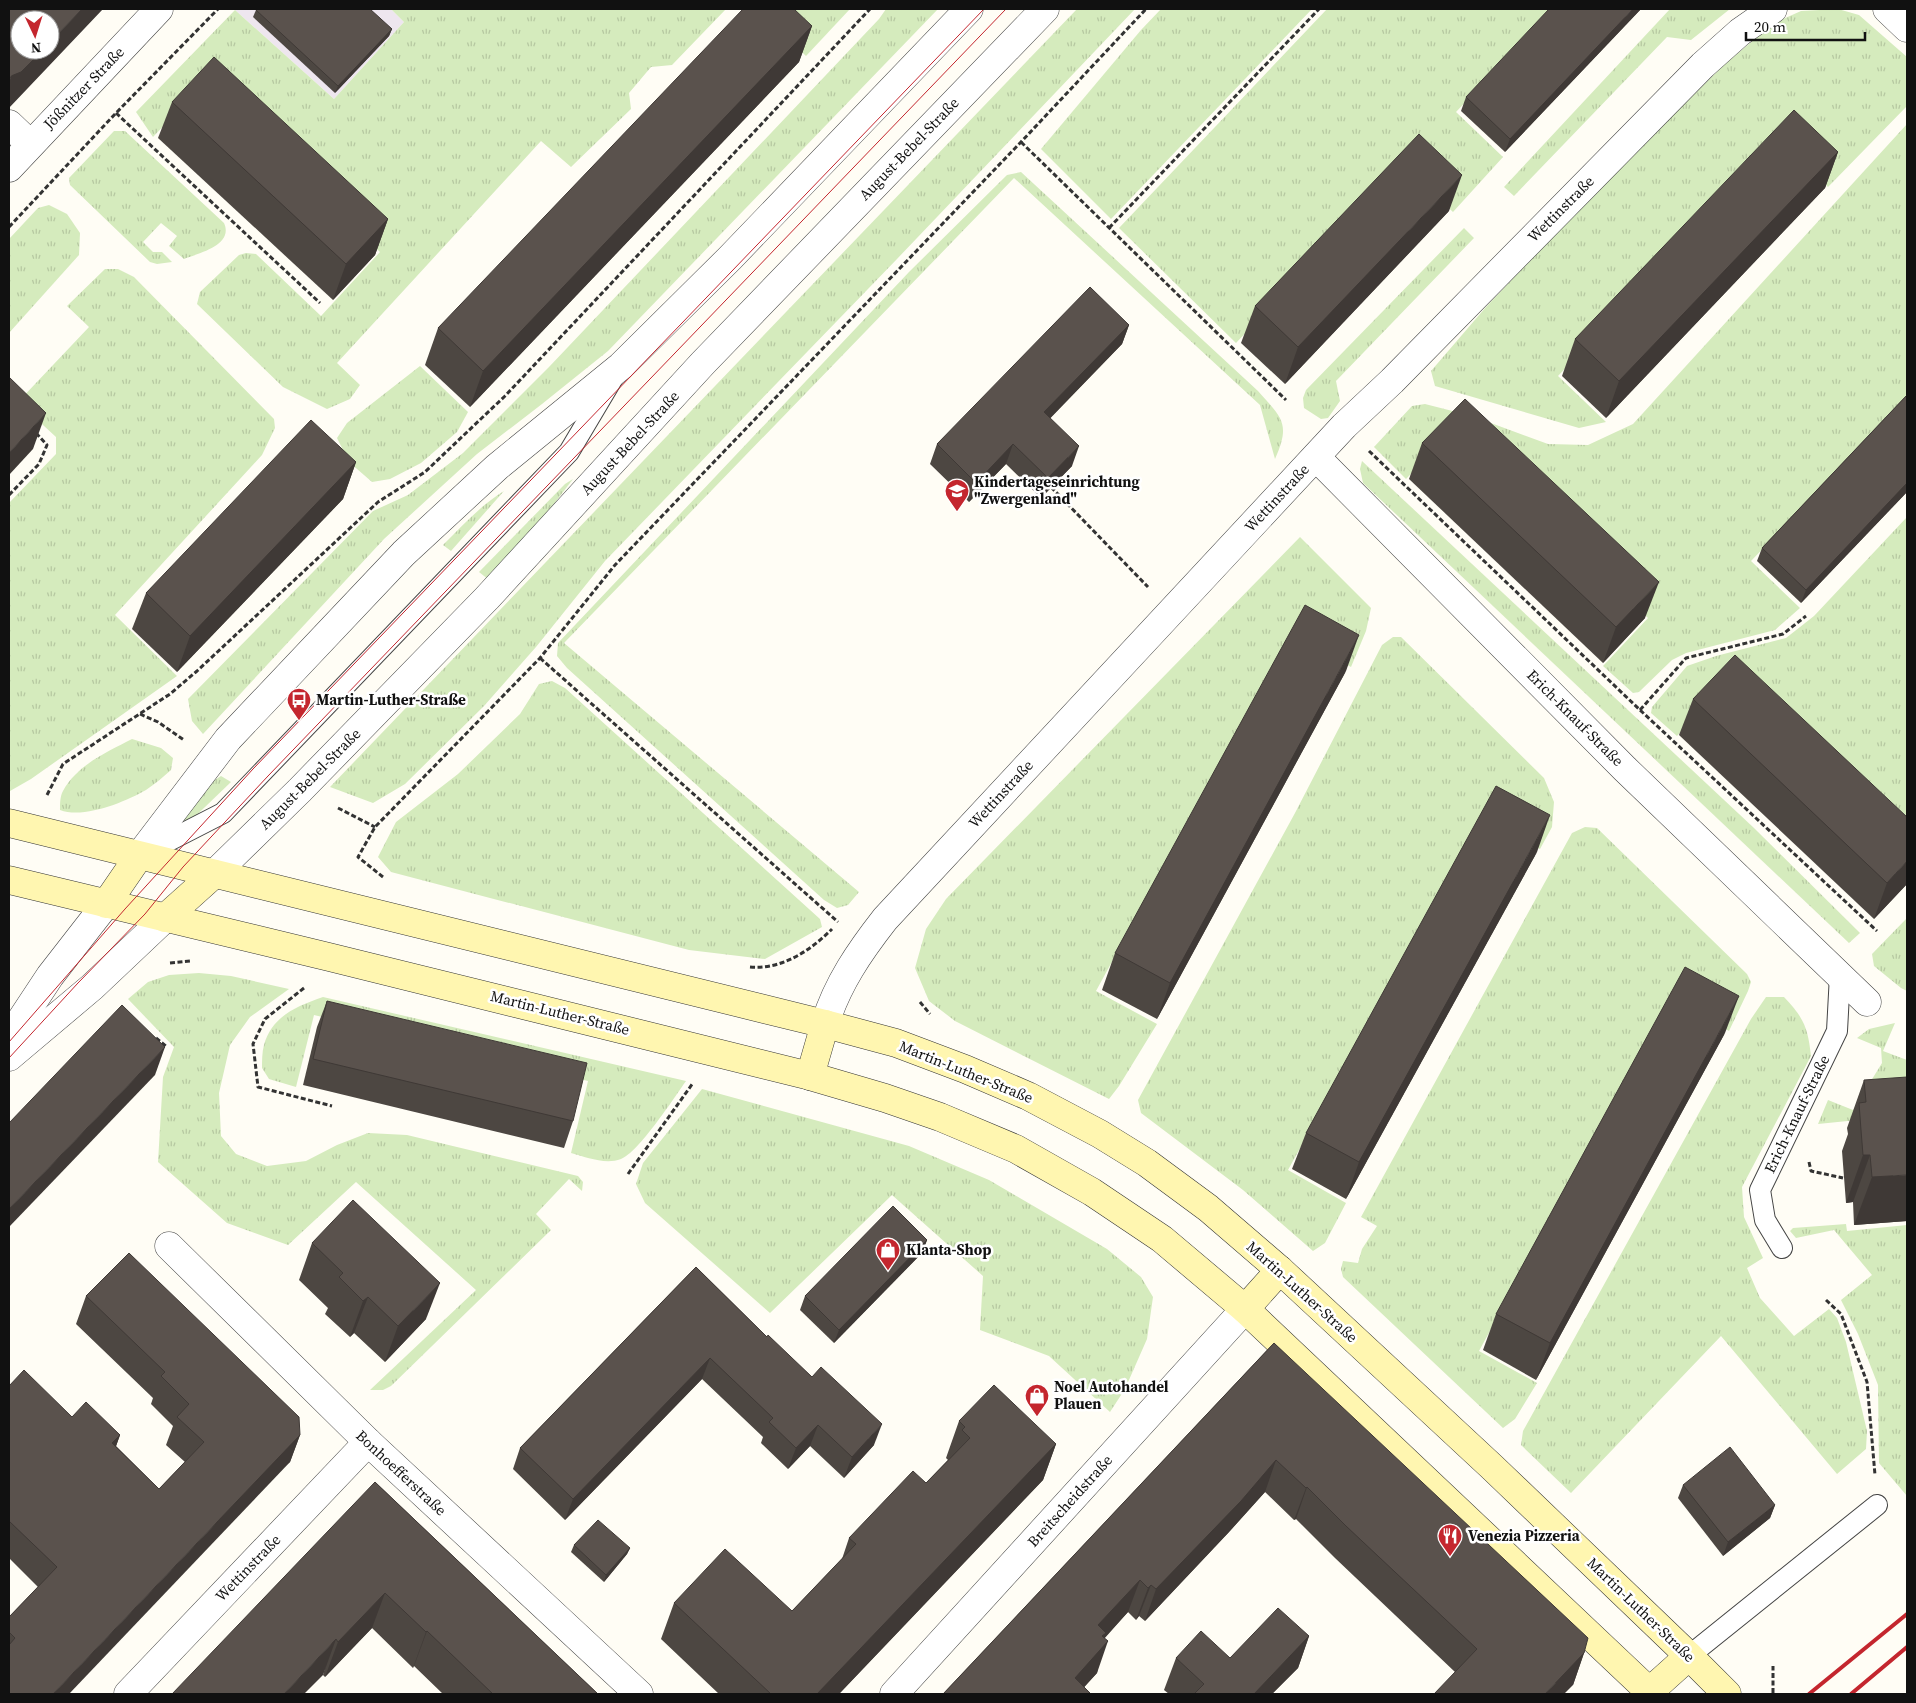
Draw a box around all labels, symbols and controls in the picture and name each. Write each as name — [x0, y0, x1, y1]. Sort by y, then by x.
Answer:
north arrow — [10, 10, 60, 60]
scale bar — [1746, 10, 1865, 42]
text: 20 m — [1754, 16, 1786, 37]
text: N — [30, 38, 42, 58]
street label: Jößnitzer Straße — [38, 41, 129, 134]
street label: August-Bebel-Straße — [854, 92, 964, 205]
street label: Wettinstraße — [1523, 171, 1599, 247]
street label: August-Bebel-Straße — [576, 386, 684, 499]
street label: Wettinstraße — [1240, 459, 1314, 536]
place label: Kindertageseinrichtung "Zwergenland" — [974, 471, 1140, 509]
school or university icon: Kindertageseinrichtung "Zwergenland" — [944, 478, 970, 512]
street label: Erich-Knauf-Straße — [1522, 665, 1629, 771]
bus stop icon: Martin-Luther-Straße — [286, 687, 312, 721]
place label: Martin-Luther-Straße — [316, 689, 466, 710]
street label: August-Bebel-Straße — [254, 723, 365, 834]
street label: Wettinstraße — [964, 755, 1038, 832]
street label: Martin-Luther-Straße — [488, 985, 632, 1040]
street label: Martin-Luther-Straße — [896, 1035, 1037, 1108]
street label: Erich-Knauf-Straße — [1759, 1051, 1834, 1176]
street label: Martin-Luther-Straße — [1242, 1236, 1363, 1347]
shop icon: Klanta-Shop — [875, 1237, 901, 1271]
place label: Klanta-Shop — [906, 1239, 991, 1260]
place label: Noel Autohandel Plauen — [1054, 1376, 1169, 1414]
shop icon: Noel Autohandel Plauen — [1024, 1383, 1050, 1417]
street label: Bonhoefferstraße — [351, 1425, 451, 1520]
street label: Breitscheidstraße — [1022, 1450, 1117, 1551]
restaurant icon: Venezia Pizzeria — [1437, 1523, 1463, 1557]
place label: Venezia Pizzeria — [1468, 1525, 1581, 1546]
street label: Wettinstraße — [210, 1529, 285, 1606]
street label: Martin-Luther-Straße — [1583, 1553, 1700, 1667]

